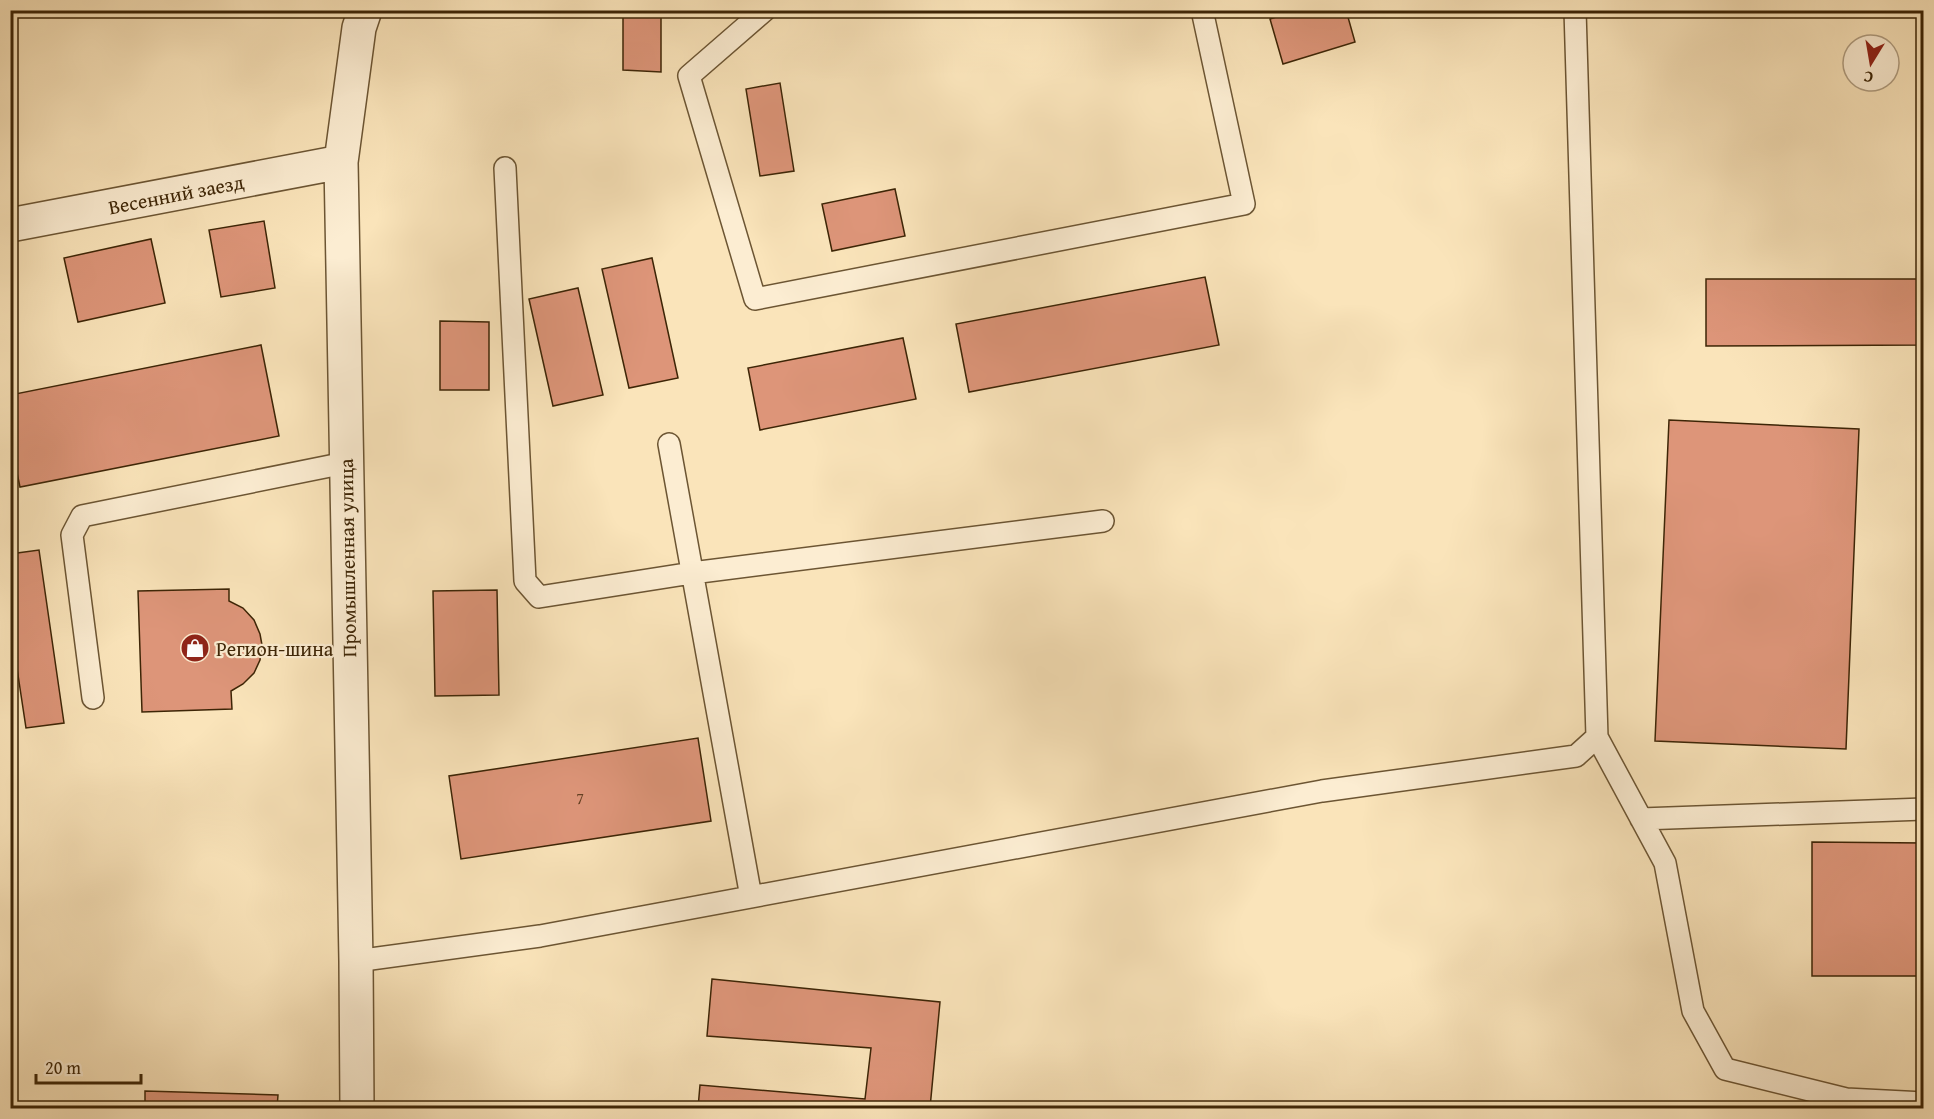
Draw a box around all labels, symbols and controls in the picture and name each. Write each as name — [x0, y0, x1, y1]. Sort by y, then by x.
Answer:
north arrow — [1841, 33, 1901, 93]
text: С — [1861, 65, 1875, 90]
street label: Весенний заезд — [106, 167, 246, 221]
street label: Промышленная улица — [331, 458, 363, 658]
shop icon: Регион-шина — [179, 632, 211, 664]
place label: Регион-шина — [216, 634, 334, 663]
house number: 7 — [576, 786, 584, 810]
scale bar — [36, 1047, 141, 1085]
text: 20 m — [45, 1054, 81, 1081]

